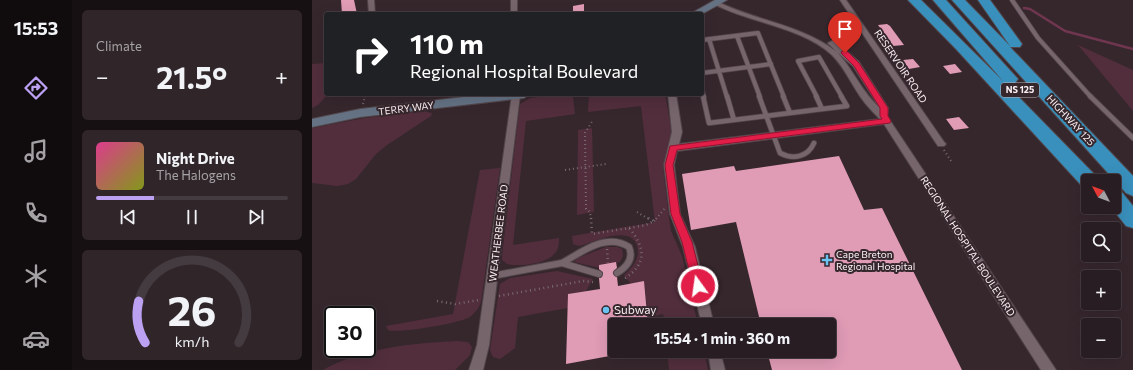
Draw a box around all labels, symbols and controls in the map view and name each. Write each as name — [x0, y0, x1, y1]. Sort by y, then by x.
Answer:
pin — [828, 12, 862, 53]
text: 15:53 — [14, 17, 58, 39]
icon: arrive — [834, 18, 856, 40]
text: 110 m — [410, 26, 484, 60]
street label: RESERVOIR ROAD — [872, 27, 930, 105]
icon: right — [344, 28, 396, 80]
text: Climate — [96, 38, 142, 54]
text: 21.5° — [156, 58, 227, 95]
text: Regional Hospital Boulevard — [410, 60, 638, 82]
text: − — [96, 63, 109, 90]
text: + — [275, 63, 288, 90]
icon: directions — [22, 74, 50, 102]
road number: NS 125 — [1001, 83, 1039, 97]
street label: HIGHWAY 125 — [1045, 92, 1098, 148]
street label: TERRY WAY — [378, 99, 435, 117]
icon: music — [22, 137, 50, 165]
text: Night Drive — [156, 149, 235, 167]
text: The Halogens — [156, 167, 236, 183]
street label: REGIONAL HOSPITAL BOULEVARD — [918, 174, 1018, 318]
north arrow — [1081, 174, 1121, 214]
map controls — [1081, 174, 1121, 358]
street label: WEATHERBEE ROAD — [486, 184, 510, 282]
icon: phone — [22, 199, 50, 227]
icon: previous — [117, 206, 139, 228]
icon: pause — [181, 206, 203, 228]
icon: next — [245, 206, 267, 228]
button: search — [1081, 222, 1121, 262]
place label: Cape Breton Regional Hospital — [836, 248, 915, 272]
marker: Cape Breton Regional Hospital — [821, 254, 833, 266]
icon: climate — [22, 262, 50, 290]
position arrow — [677, 265, 719, 307]
button: + — [1081, 270, 1121, 310]
text: 26 — [167, 284, 217, 335]
place label: Subway — [614, 302, 657, 316]
marker: Subway — [601, 305, 611, 315]
speed limit sign: 30 — [324, 306, 376, 358]
button: − — [1081, 318, 1121, 358]
icon: car — [22, 325, 50, 353]
text: 15:54 · 1 min · 360 m — [654, 329, 790, 347]
text: km/h — [175, 332, 209, 350]

